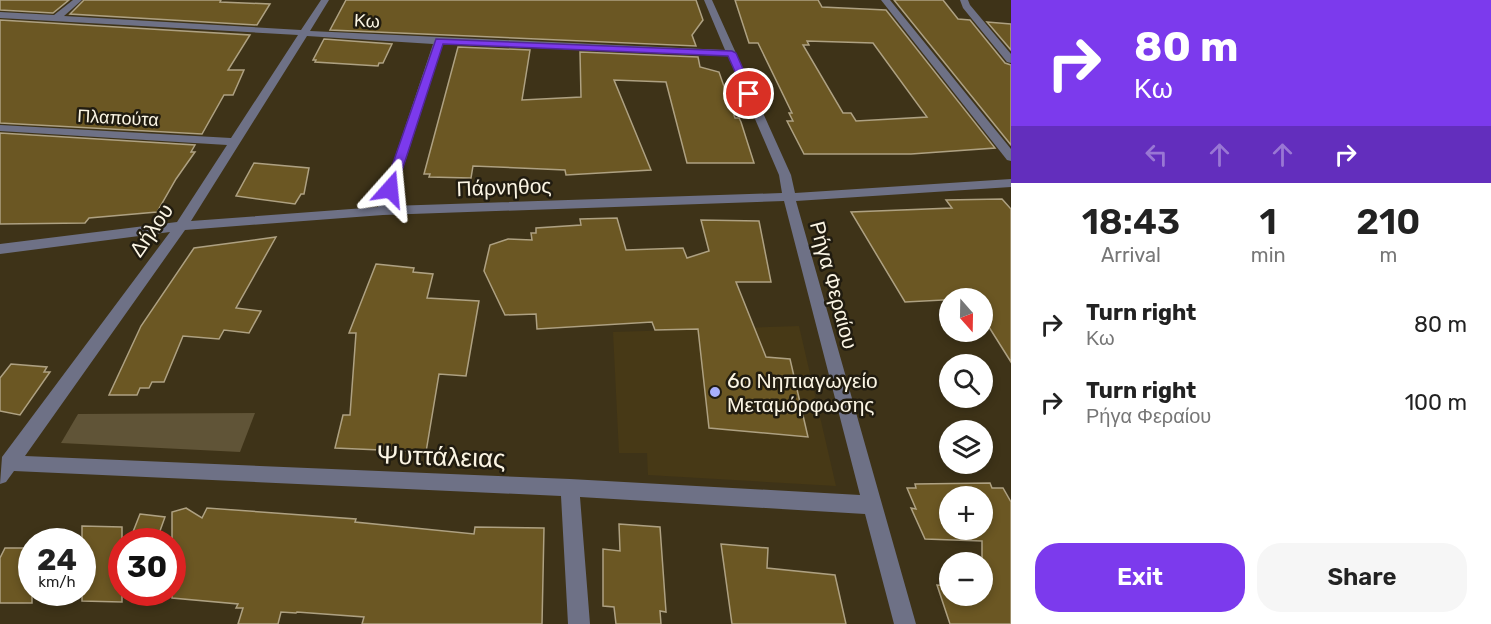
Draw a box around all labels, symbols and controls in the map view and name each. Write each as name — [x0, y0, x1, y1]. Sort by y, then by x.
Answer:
street label: Κω — [354, 9, 380, 33]
text: 80 m — [1134, 22, 1238, 72]
icon: right — [1035, 24, 1113, 102]
pin — [723, 68, 774, 119]
text: Κω — [1134, 73, 1173, 105]
icon: arrive — [732, 77, 765, 110]
street label: Πλαπούτα — [77, 105, 159, 131]
icon: left — [1140, 138, 1173, 171]
icon: ahead — [1203, 138, 1236, 171]
icon: ahead — [1266, 138, 1299, 171]
icon: right — [1329, 138, 1362, 171]
position arrow — [358, 157, 422, 221]
street label: Πάρνηθος — [456, 173, 552, 201]
street label: Δήλου — [124, 199, 178, 261]
text: 18:43 — [1082, 200, 1180, 243]
text: 1 — [1260, 200, 1277, 243]
text: 210 — [1356, 200, 1420, 243]
street label: Ρήγα Φεραίου — [805, 218, 863, 352]
text: Arrival — [1101, 243, 1161, 267]
text: min — [1251, 243, 1286, 267]
text: m — [1379, 243, 1397, 267]
north arrow — [939, 288, 993, 342]
map controls — [939, 288, 993, 606]
text: Turn right — [1086, 299, 1196, 326]
icon: right — [1035, 308, 1068, 341]
text: 80 m — [1414, 311, 1467, 338]
text: Κω — [1086, 326, 1115, 350]
button: search — [939, 354, 993, 408]
place label: 6ο Νηπιαγωγείο Μεταμόρφωσης — [727, 368, 878, 417]
text: Turn right — [1086, 377, 1196, 404]
marker: 6ο Νηπιαγωγείο Μεταμόρφωσης — [708, 385, 722, 399]
icon: right — [1035, 386, 1068, 419]
text: 100 m — [1405, 389, 1467, 416]
text: Ρήγα Φεραίου — [1086, 404, 1211, 428]
button: layers — [939, 420, 993, 474]
street label: Ψυττάλειας — [376, 439, 506, 475]
button: + — [939, 486, 993, 540]
speed limit sign: 30 — [108, 528, 186, 606]
text: 24 — [37, 542, 77, 578]
button: Exit — [1035, 543, 1245, 612]
button: Share — [1257, 543, 1467, 612]
button: − — [939, 552, 993, 606]
text: km/h — [38, 573, 76, 591]

